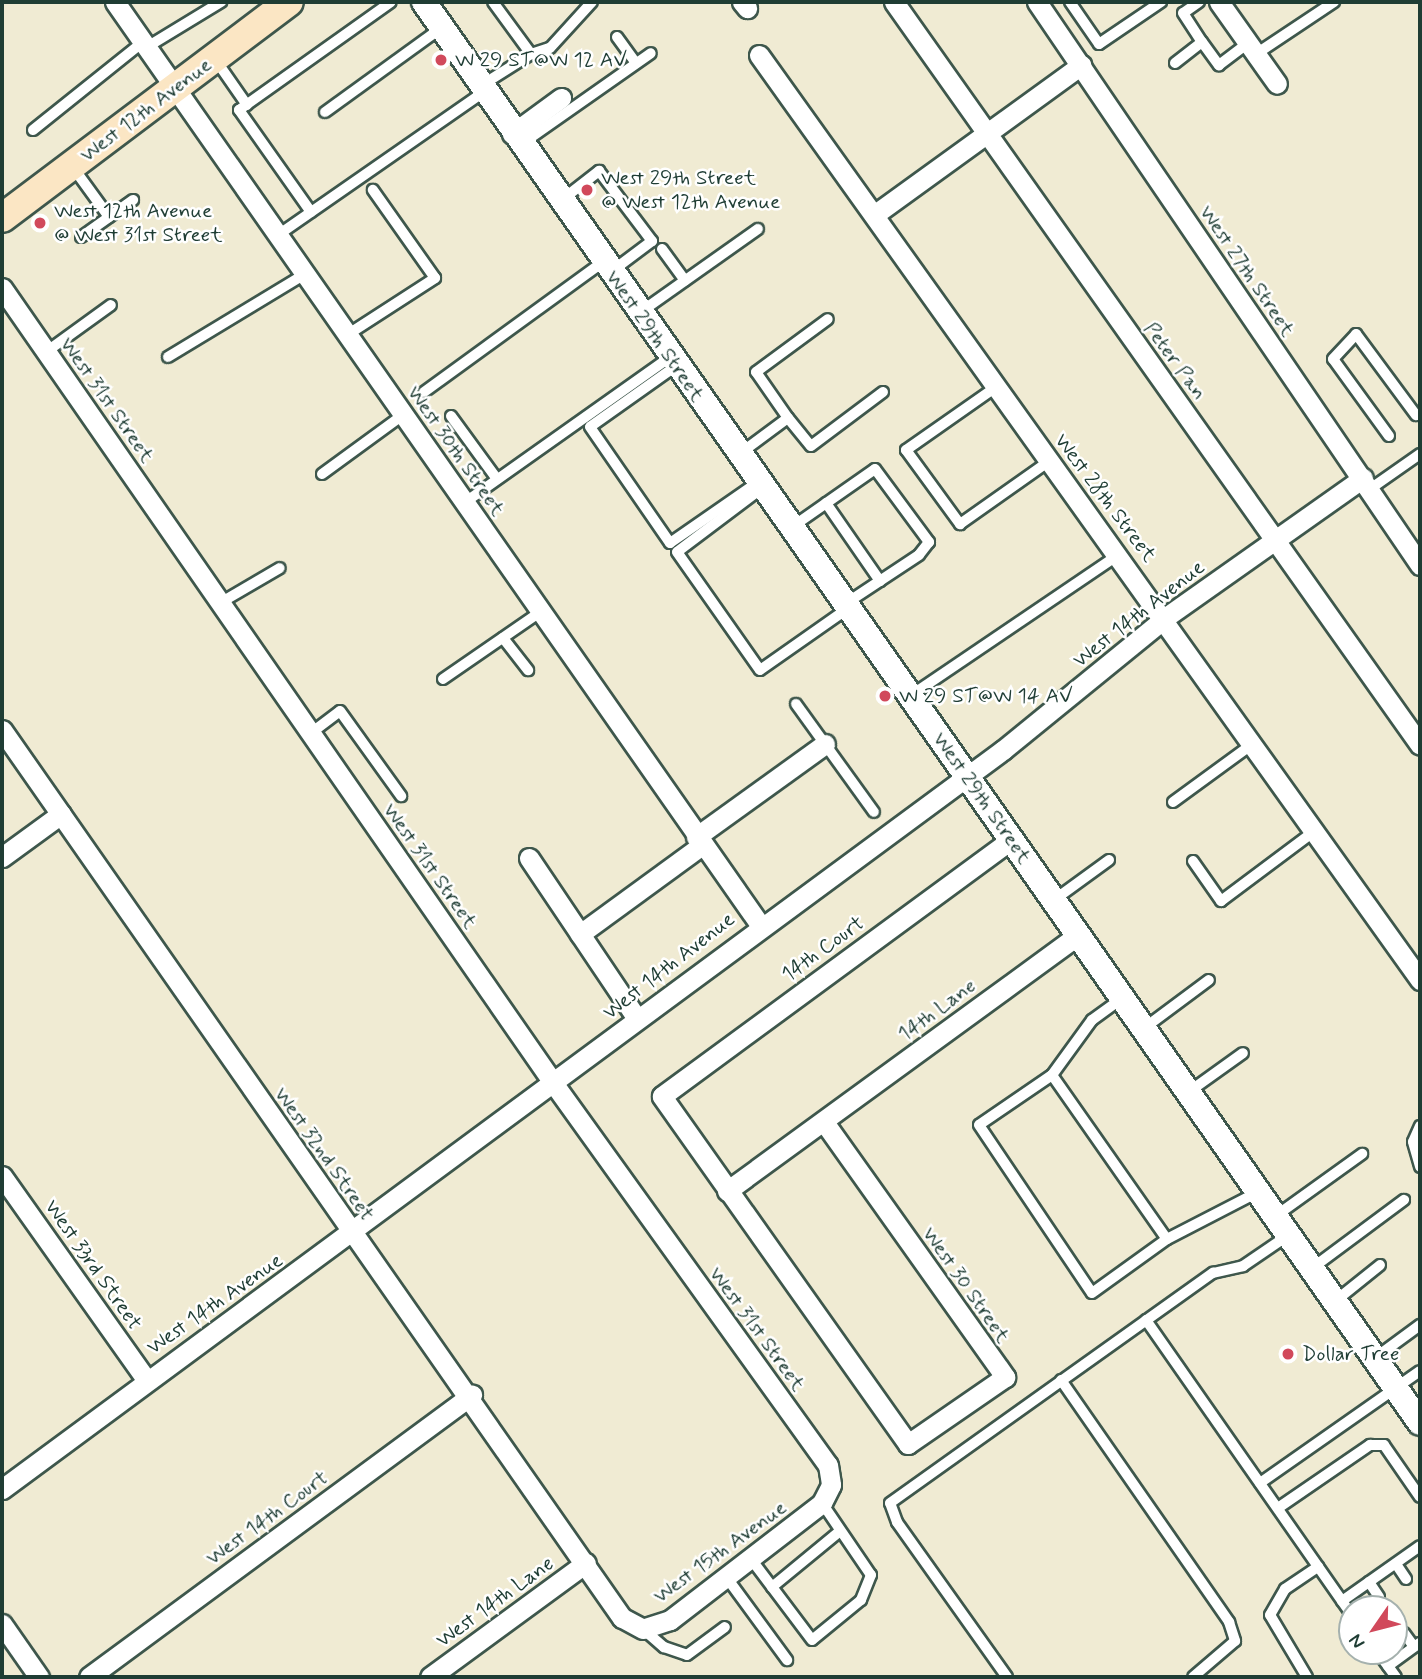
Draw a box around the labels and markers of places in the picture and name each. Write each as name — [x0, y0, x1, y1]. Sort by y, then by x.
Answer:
place label: W 29 ST@W 12 AV — [455, 47, 627, 73]
marker: W 29 ST@W 12 AV — [433, 52, 449, 68]
place label: West 29th Street @ West 12th Avenue — [601, 165, 780, 215]
marker: West 29th Street @ West 12th Avenue — [579, 182, 595, 198]
place label: West 12th Avenue @ West 31st Street — [54, 198, 223, 248]
marker: West 12th Avenue @ West 31st Street — [32, 215, 48, 231]
place label: W 29 ST@W 14 AV — [899, 683, 1073, 709]
marker: W 29 ST@W 14 AV — [877, 688, 893, 704]
place label: Dollar Tree — [1302, 1341, 1396, 1367]
marker: Dollar Tree — [1280, 1346, 1296, 1362]

